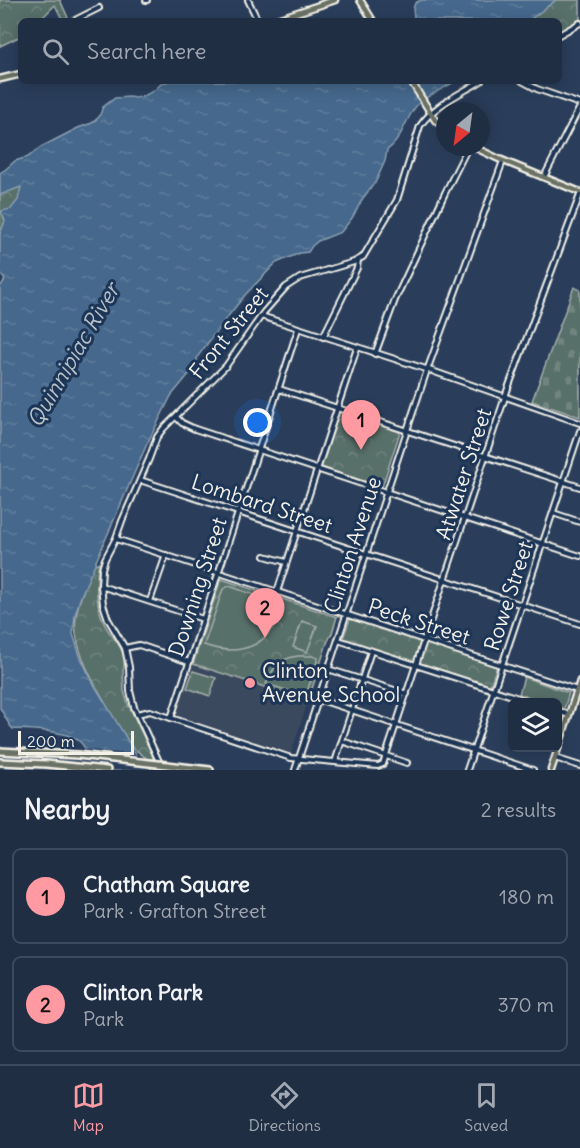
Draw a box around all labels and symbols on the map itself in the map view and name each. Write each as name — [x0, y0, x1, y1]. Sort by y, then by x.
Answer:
north arrow — [436, 102, 490, 156]
water label: Quinnipiac River — [20, 275, 127, 432]
street label: Front Street — [183, 281, 274, 384]
pin: 1 — [342, 400, 380, 450]
street label: Atwater Street — [430, 405, 497, 543]
your location — [243, 408, 272, 437]
street label: Lombard Street — [188, 468, 336, 539]
street label: Clinton Avenue — [318, 473, 387, 616]
street label: Downing Street — [162, 514, 233, 660]
street label: Rowe Street — [478, 538, 539, 654]
pin: 2 — [246, 588, 284, 638]
street label: Peck Street — [365, 592, 474, 651]
place label: Clinton Avenue School — [262, 657, 400, 708]
marker: Clinton Avenue School — [243, 676, 257, 690]
scale bar — [18, 728, 134, 756]

